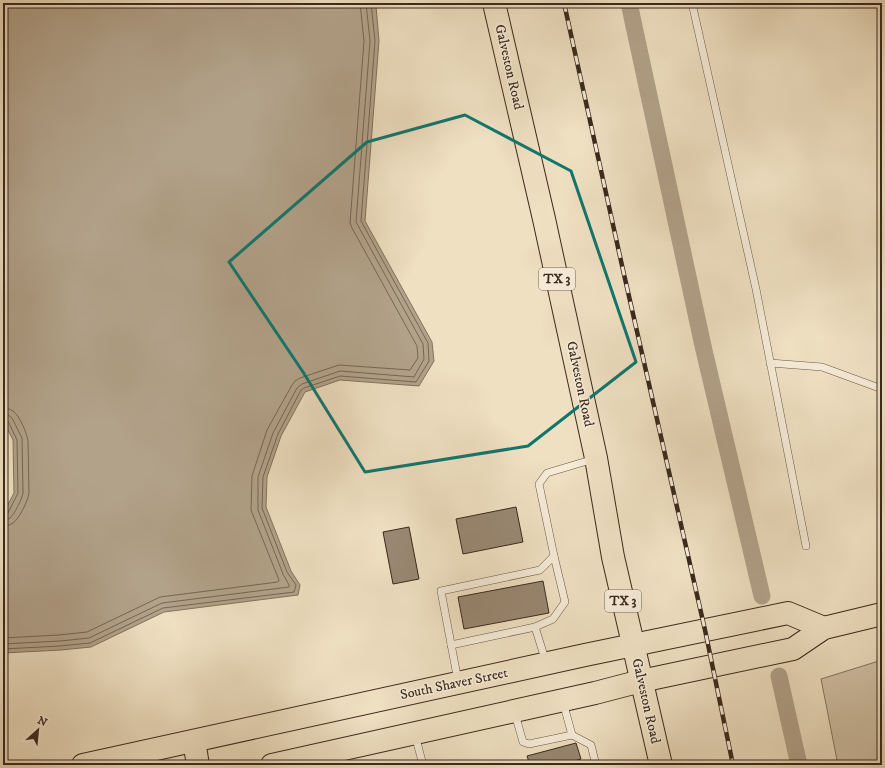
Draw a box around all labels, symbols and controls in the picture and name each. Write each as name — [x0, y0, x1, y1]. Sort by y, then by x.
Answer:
street label: Galveston Road — [490, 23, 528, 111]
road number: TX 3 — [539, 268, 575, 290]
street label: Galveston Road — [562, 340, 598, 428]
road number: TX 3 — [605, 590, 641, 612]
street label: Galveston Road — [627, 657, 665, 745]
street label: South Shaver Street — [399, 664, 510, 704]
north arrow — [18, 710, 58, 750]
text: N — [35, 714, 49, 730]

